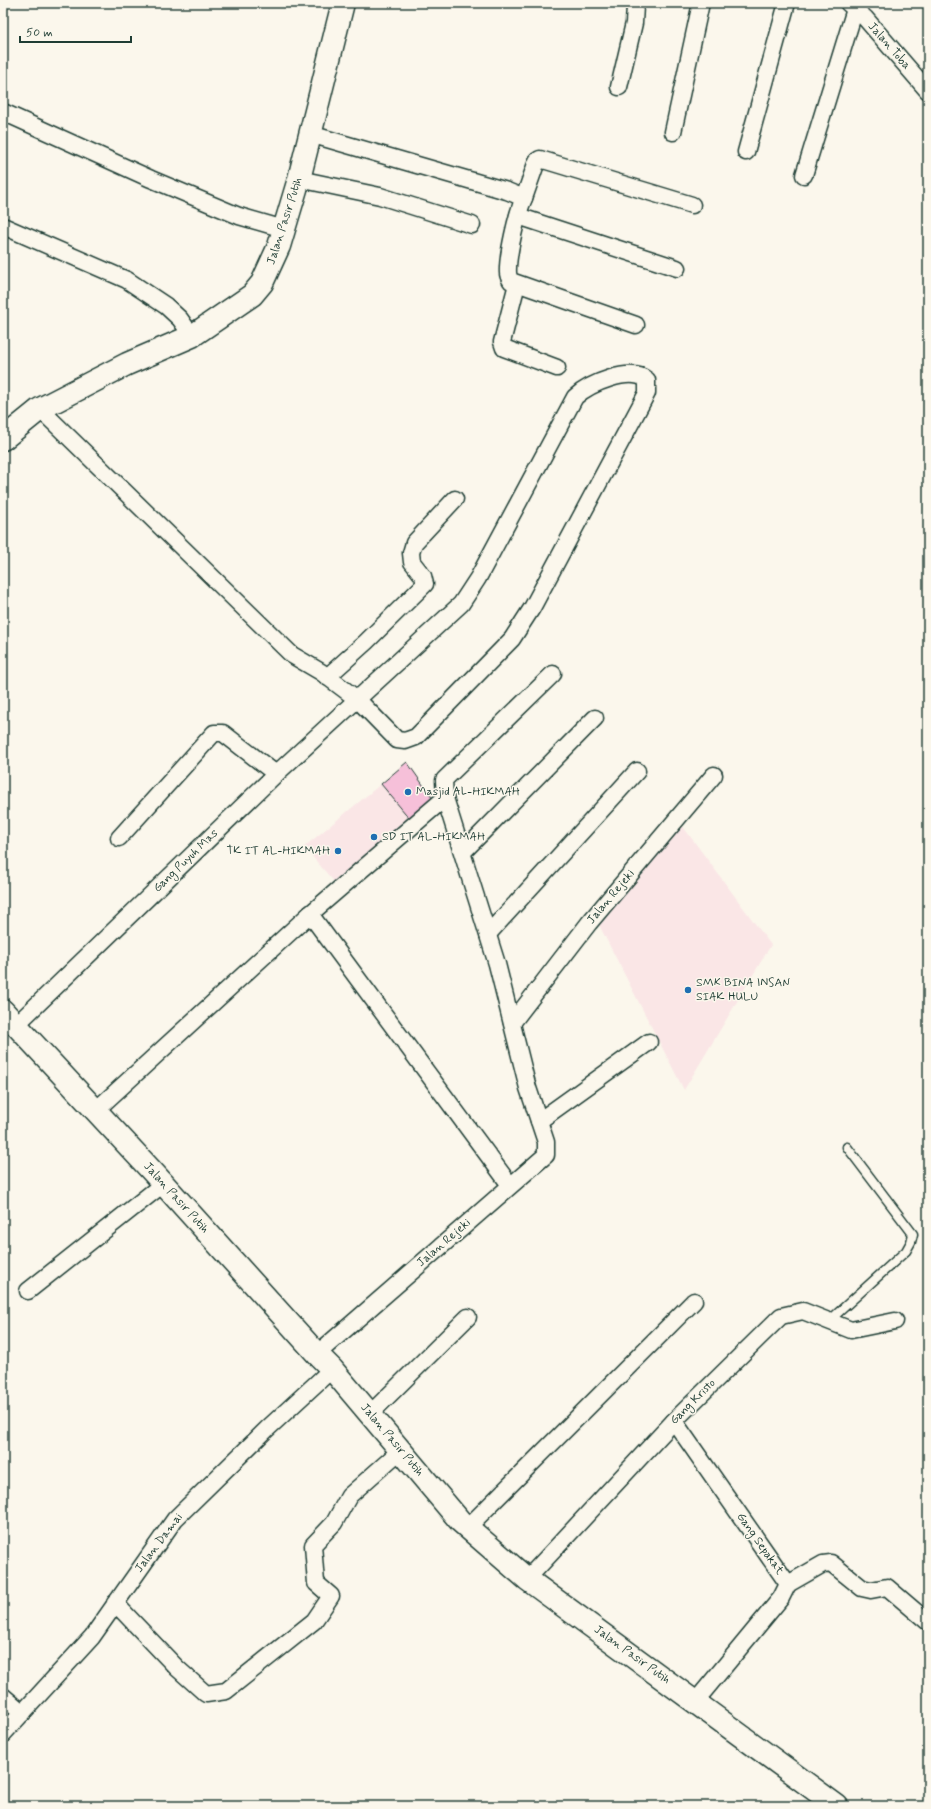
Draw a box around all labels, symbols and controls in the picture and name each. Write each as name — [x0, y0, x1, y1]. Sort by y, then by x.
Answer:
scale bar — [20, 18, 131, 44]
street label: Jalan Toba — [864, 19, 914, 73]
text: 50 m — [26, 25, 53, 41]
street label: Jalan Pasir Putih — [263, 175, 307, 267]
place label: Masjid AL-HIKMAH — [416, 784, 520, 800]
marker: Masjid AL-HIKMAH — [403, 787, 413, 797]
street label: Gang Puyuh Mas — [150, 826, 222, 896]
place label: SD IT AL-HIKMAH — [382, 829, 485, 845]
marker: SD IT AL-HIKMAH — [369, 832, 379, 842]
place label: TK IT AL-HIKMAH — [226, 843, 330, 859]
marker: TK IT AL-HIKMAH — [333, 846, 343, 856]
street label: Jalan Rejeki — [583, 866, 639, 928]
place label: SMK BINA INSAN SIAK HULU — [696, 975, 790, 1005]
marker: SMK BINA INSAN SIAK HULU — [683, 985, 693, 995]
street label: Jalan Pasir Putih — [140, 1159, 212, 1237]
street label: Jalan Rejeki — [414, 1215, 474, 1271]
street label: Gang Kristo — [667, 1376, 719, 1428]
street label: Jalan Pasir Putih — [357, 1400, 427, 1480]
street label: Jalan Damai — [131, 1510, 187, 1576]
street label: Gang Sepakat — [733, 1510, 787, 1578]
street label: Jalan Pasir Putih — [591, 1622, 673, 1688]

